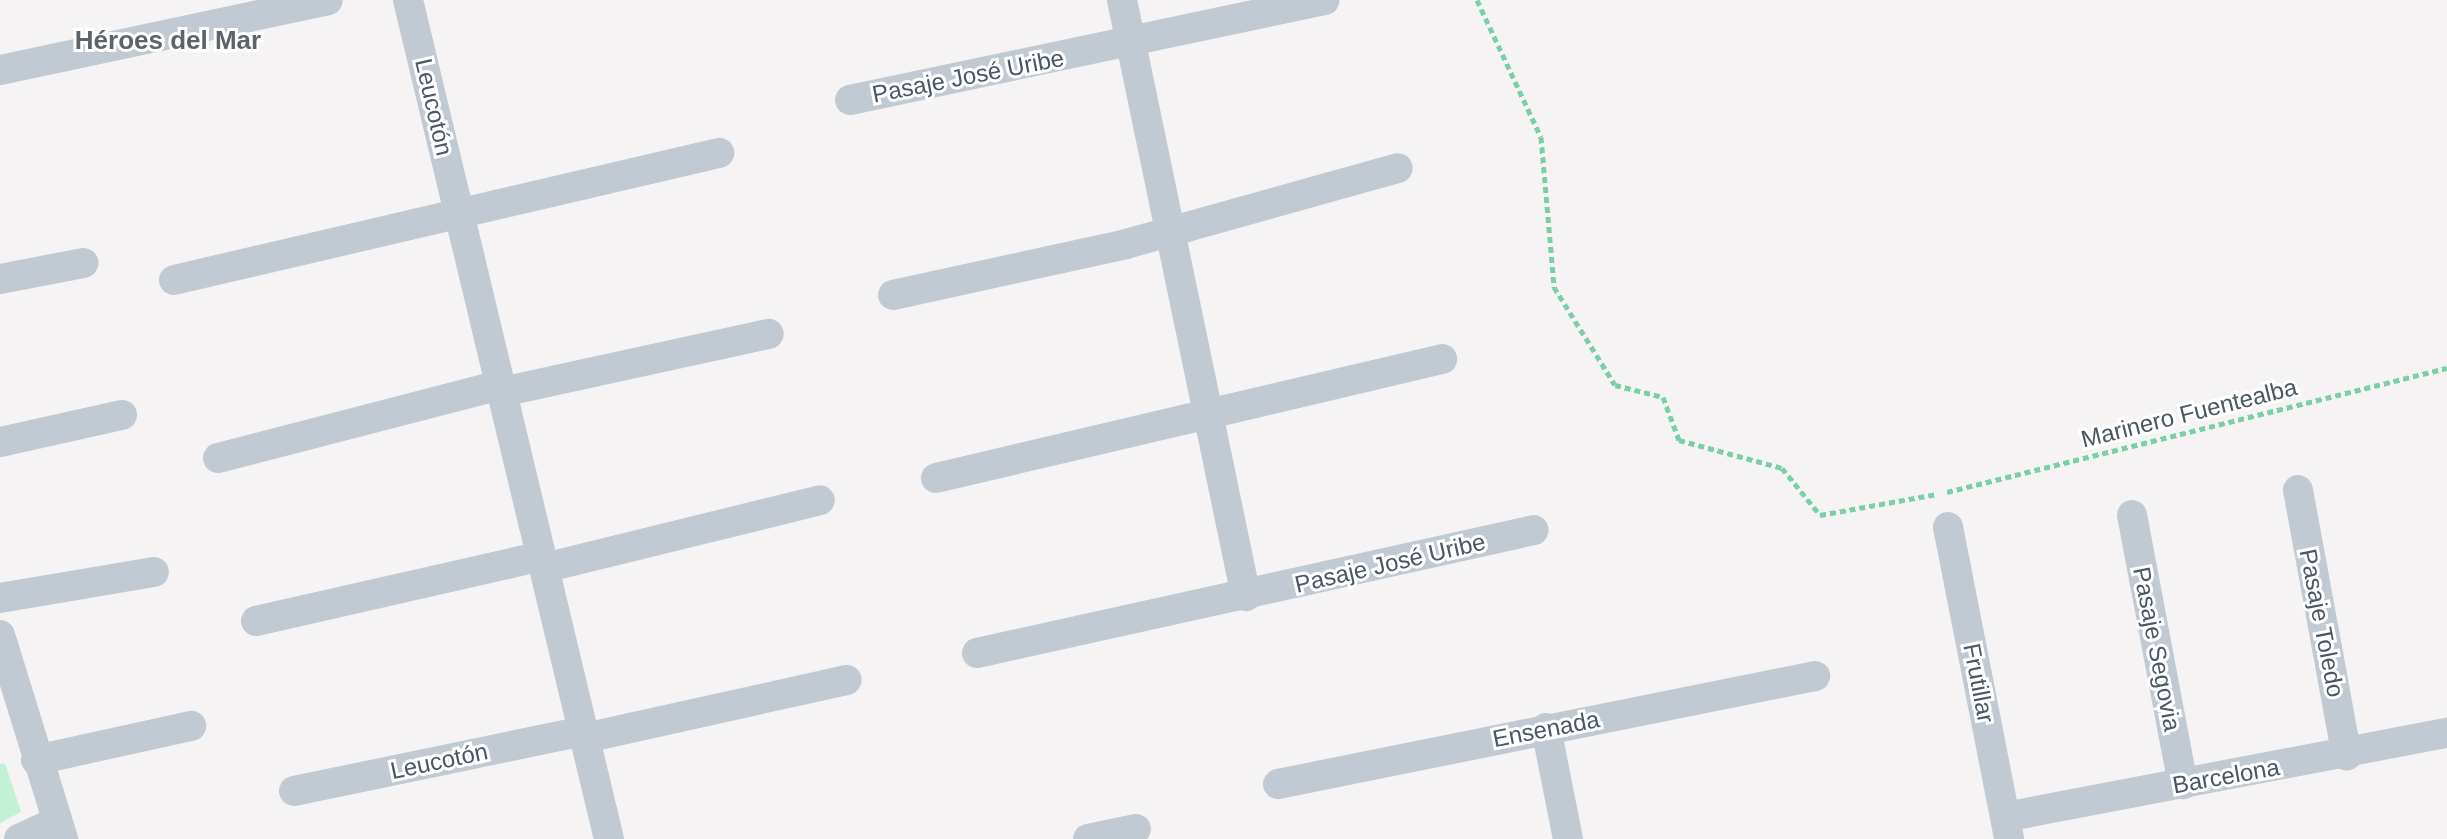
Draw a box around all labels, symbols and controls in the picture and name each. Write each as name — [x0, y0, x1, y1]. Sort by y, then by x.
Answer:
district label: Héroes del Mar — [75, 25, 261, 57]
street label: Pasaje José Uribe — [870, 43, 1066, 109]
street label: Leucotón — [409, 56, 459, 158]
street label: Marinero Fuentealba — [2078, 372, 2300, 454]
street label: Pasaje José Uribe — [1292, 527, 1488, 599]
street label: Pasaje Toledo — [2293, 546, 2351, 700]
street label: Pasaje Segovia — [2127, 564, 2187, 734]
street label: Frutillar — [1957, 641, 2001, 725]
street label: Ensenada — [1490, 705, 1602, 753]
street label: Leucotón — [388, 737, 490, 785]
street label: Barcelona — [2170, 752, 2282, 800]

